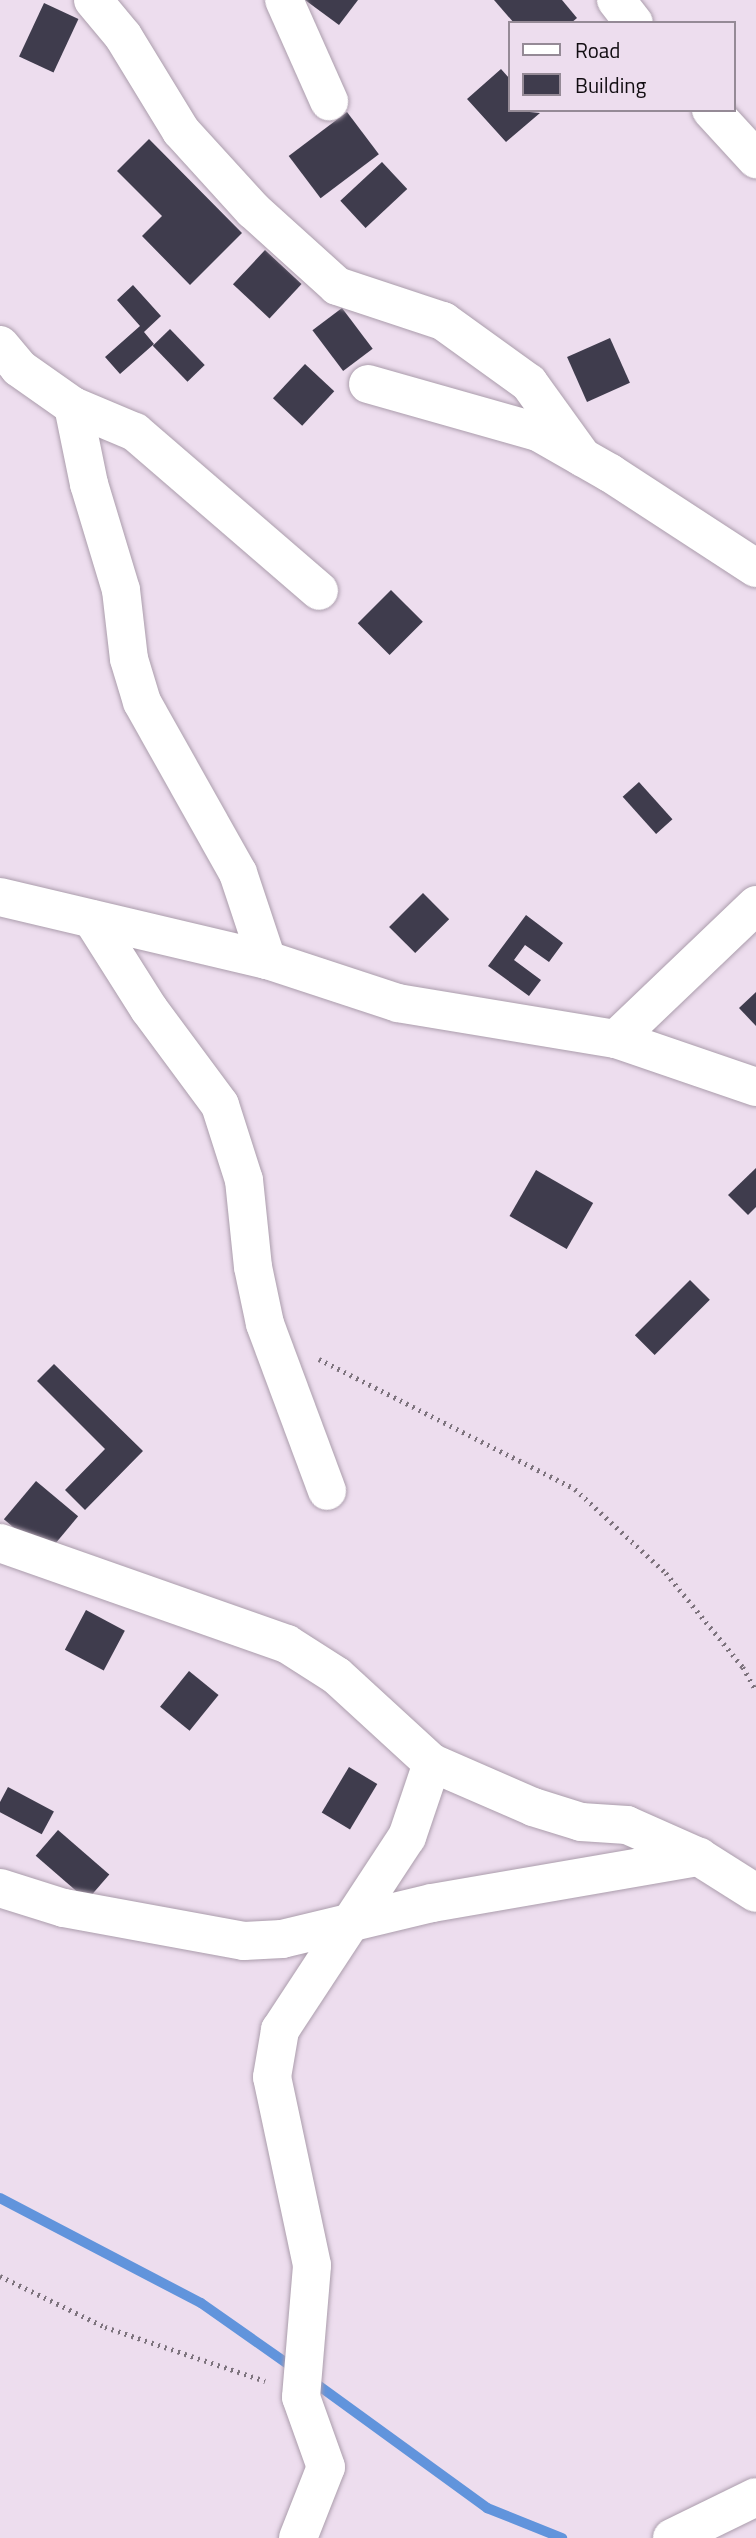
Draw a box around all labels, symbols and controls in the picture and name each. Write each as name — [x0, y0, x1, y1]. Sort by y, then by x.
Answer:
legend — [508, 21, 735, 112]
text: Road — [575, 34, 620, 66]
text: Building — [575, 69, 646, 101]

